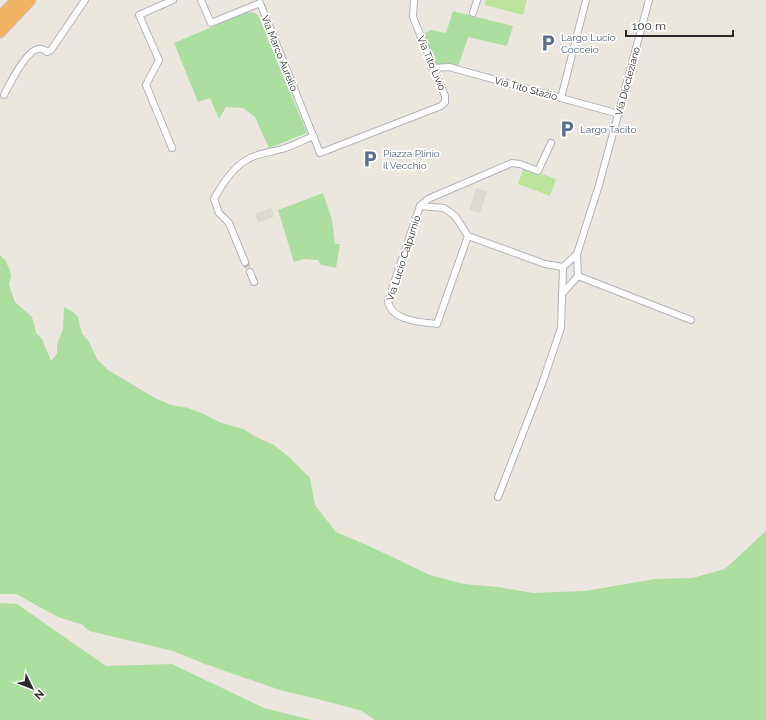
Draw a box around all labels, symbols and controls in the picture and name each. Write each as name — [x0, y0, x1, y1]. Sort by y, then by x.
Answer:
scale bar — [626, 12, 733, 38]
street label: Via Marco Aurelio — [259, 14, 300, 93]
text: 100 m — [632, 19, 666, 33]
place label: Largo Lucio Cocceio — [561, 32, 616, 55]
parking icon: Largo Lucio Cocceio — [538, 33, 558, 53]
street label: Via Tito Livio — [415, 34, 448, 92]
street label: Via Diocleziano — [613, 46, 642, 117]
street label: Via Tito Stazio — [493, 75, 559, 102]
parking icon: Largo Tacito — [557, 119, 577, 139]
place label: Largo Tacito — [580, 124, 636, 135]
place label: Piazza Plinio il Vecchio — [383, 148, 440, 171]
parking icon: Piazza Plinio il Vecchio — [360, 149, 380, 169]
street label: Via Lucio Calpurnio — [384, 214, 423, 302]
north arrow — [12, 668, 52, 708]
text: N — [31, 687, 47, 702]

